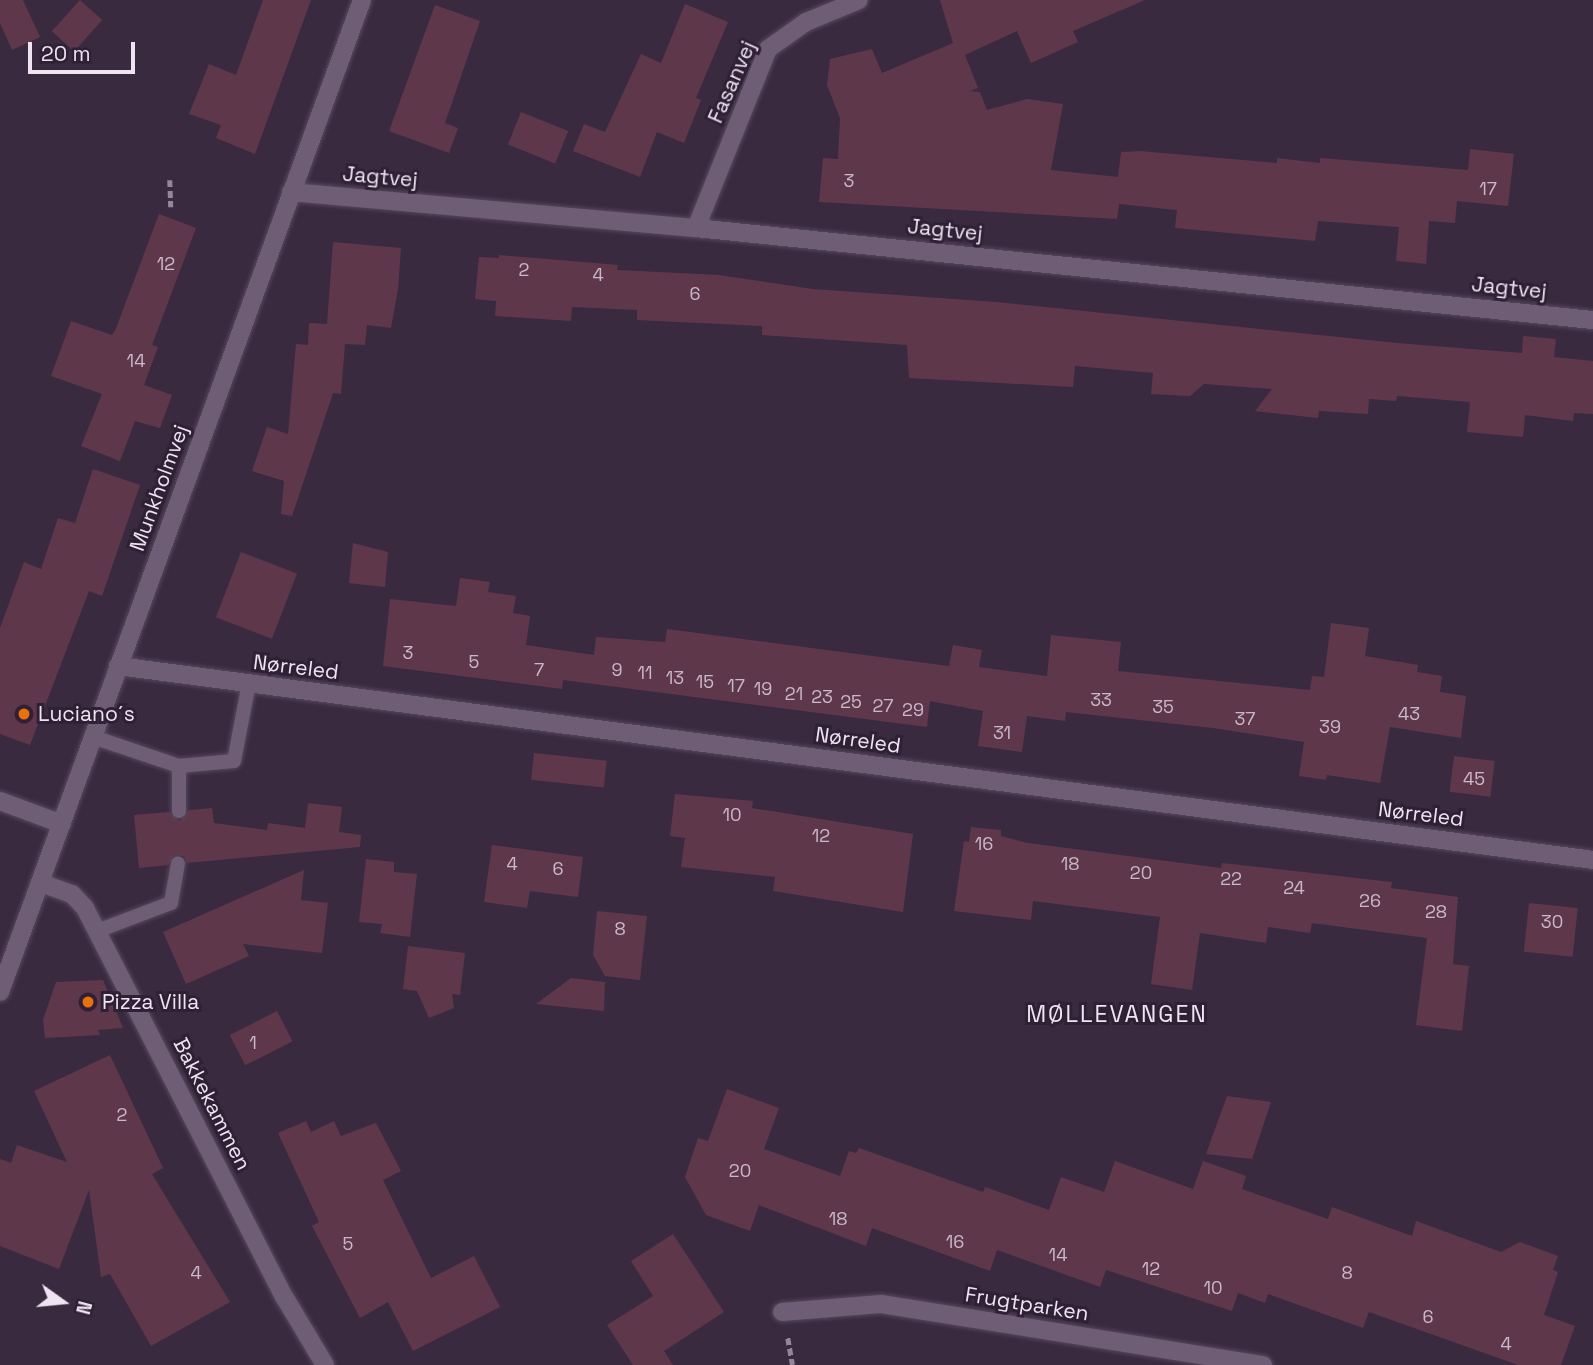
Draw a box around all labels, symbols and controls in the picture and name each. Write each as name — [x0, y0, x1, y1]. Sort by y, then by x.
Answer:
scale bar — [32, 28, 138, 72]
street label: Fasanvej — [703, 37, 761, 127]
text: 20 m — [41, 40, 91, 67]
street label: Jagtvej — [341, 161, 419, 193]
house number: 3 — [844, 170, 854, 192]
house number: 17 — [1479, 178, 1497, 200]
street label: Jagtvej — [906, 214, 984, 246]
house number: 12 — [157, 253, 175, 275]
house number: 2 — [519, 259, 529, 281]
house number: 4 — [592, 264, 604, 286]
street label: Jagtvej — [1470, 272, 1548, 304]
house number: 6 — [689, 283, 701, 305]
house number: 14 — [127, 350, 145, 372]
street label: Munkholmvej — [125, 421, 193, 555]
house number: 3 — [403, 642, 413, 664]
street label: Nørreled — [252, 649, 340, 685]
house number: 5 — [469, 651, 479, 673]
house number: 7 — [534, 659, 544, 681]
house number: 9 — [611, 659, 623, 681]
house number: 11 — [637, 662, 653, 684]
house number: 13 — [666, 667, 684, 689]
house number: 15 — [696, 671, 714, 693]
house number: 17 — [727, 675, 745, 697]
house number: 19 — [754, 678, 772, 700]
house number: 21 — [785, 683, 803, 705]
house number: 23 — [811, 686, 833, 708]
house number: 33 — [1090, 689, 1112, 711]
house number: 25 — [840, 691, 862, 713]
house number: 27 — [873, 695, 893, 717]
house number: 35 — [1152, 696, 1174, 718]
house number: 29 — [902, 699, 924, 721]
place label: Luciano´s — [38, 701, 135, 727]
house number: 43 — [1398, 703, 1420, 725]
marker: Luciano´s — [16, 706, 32, 722]
house number: 37 — [1234, 708, 1256, 730]
house number: 39 — [1319, 716, 1341, 738]
street label: Nørreled — [814, 722, 902, 758]
house number: 31 — [993, 722, 1011, 744]
house number: 45 — [1463, 768, 1485, 790]
street label: Nørreled — [1377, 796, 1465, 832]
house number: 10 — [722, 804, 742, 826]
house number: 12 — [812, 825, 830, 847]
house number: 16 — [975, 833, 993, 855]
house number: 4 — [506, 853, 518, 875]
house number: 18 — [1061, 853, 1079, 875]
house number: 6 — [552, 858, 564, 880]
house number: 20 — [1130, 862, 1152, 884]
house number: 22 — [1220, 868, 1242, 890]
house number: 24 — [1283, 877, 1305, 899]
house number: 26 — [1359, 890, 1381, 912]
house number: 28 — [1425, 901, 1447, 923]
house number: 30 — [1541, 911, 1563, 933]
house number: 8 — [614, 918, 626, 940]
place label: Pizza Villa — [102, 989, 200, 1015]
marker: Pizza Villa — [80, 994, 96, 1010]
district label: MØLLEVANGEN — [1028, 1000, 1206, 1028]
house number: 1 — [249, 1032, 257, 1054]
street label: Bakkekammen — [168, 1034, 256, 1174]
house number: 2 — [117, 1104, 127, 1126]
house number: 20 — [729, 1160, 751, 1182]
house number: 18 — [829, 1208, 847, 1230]
house number: 16 — [946, 1231, 964, 1253]
house number: 5 — [343, 1233, 353, 1255]
house number: 14 — [1049, 1244, 1067, 1266]
house number: 12 — [1142, 1258, 1160, 1280]
house number: 4 — [190, 1262, 202, 1284]
house number: 8 — [1341, 1262, 1353, 1284]
north arrow — [28, 1267, 98, 1337]
house number: 10 — [1203, 1277, 1223, 1299]
street label: Frugtparken — [963, 1282, 1091, 1326]
text: N — [70, 1298, 97, 1317]
house number: 6 — [1422, 1306, 1434, 1328]
house number: 4 — [1500, 1333, 1512, 1355]

